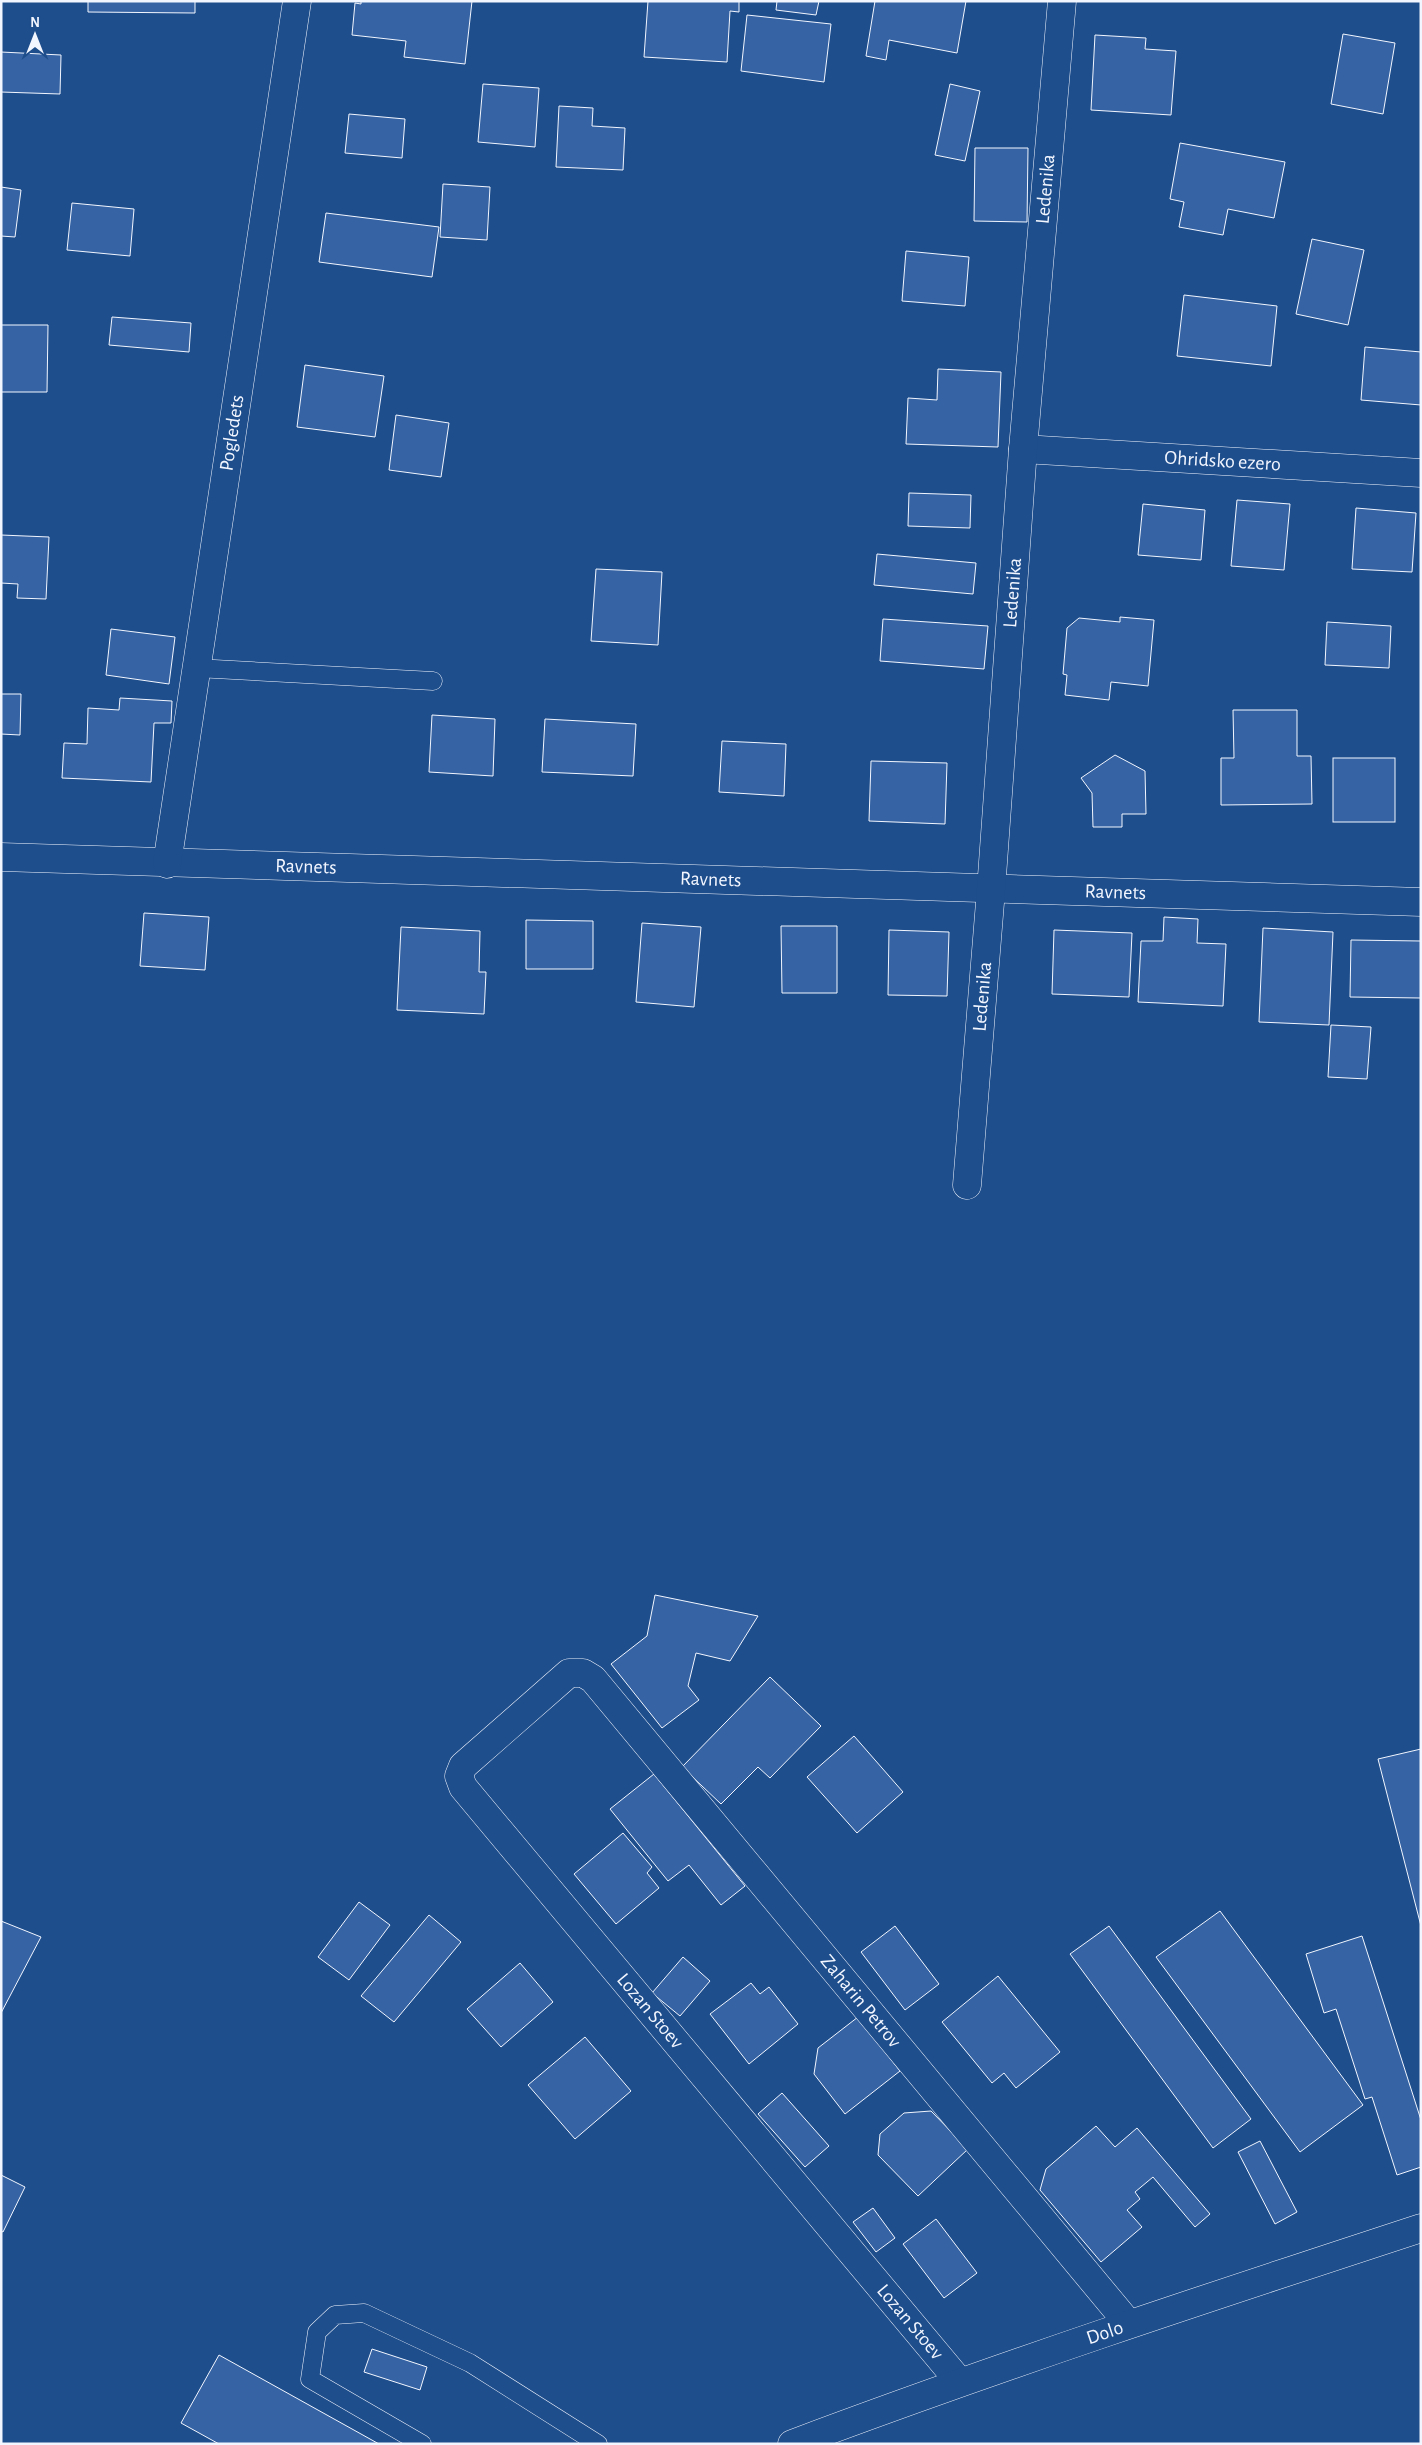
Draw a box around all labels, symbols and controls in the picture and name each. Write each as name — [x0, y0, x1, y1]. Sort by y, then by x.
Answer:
north arrow — [10, 10, 60, 60]
text: N — [30, 16, 40, 30]
street label: Ledenika — [1033, 153, 1059, 225]
street label: Pogledets — [216, 393, 248, 472]
street label: Ohridsko ezero — [1164, 448, 1281, 475]
street label: Ledenika — [1000, 557, 1025, 628]
street label: Ravnets — [275, 856, 337, 878]
street label: Ravnets — [680, 869, 742, 890]
street label: Ravnets — [1084, 881, 1146, 903]
street label: Ledenika — [970, 961, 995, 1032]
street label: Zaharin Petrov — [817, 1951, 905, 2052]
street label: Lozan Stoev — [613, 1970, 687, 2053]
street label: Lozan Stoev — [873, 2281, 947, 2364]
street label: Dolo — [1084, 2317, 1126, 2348]

